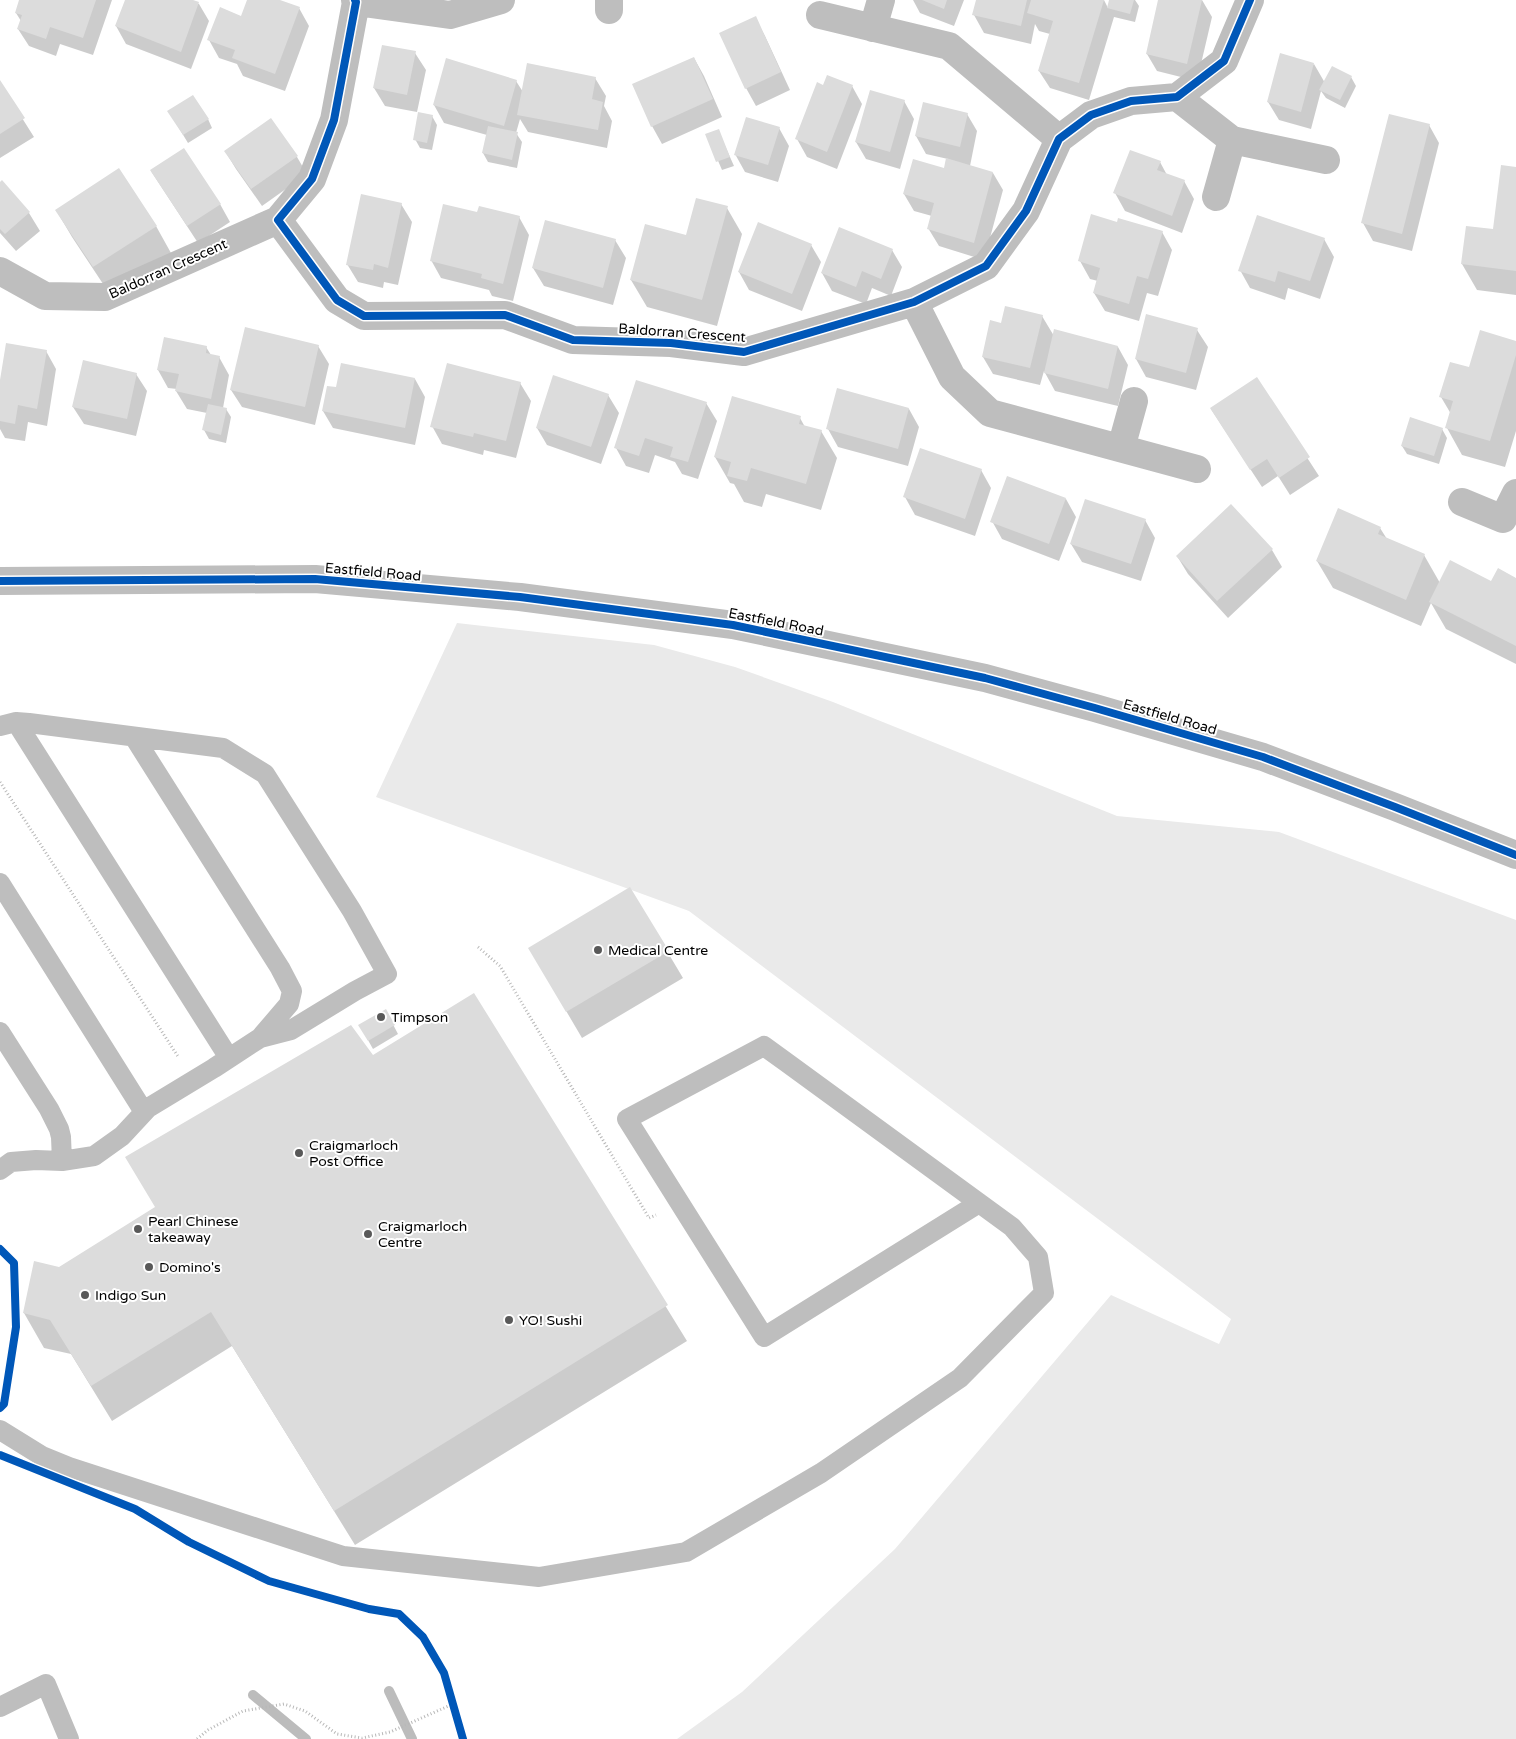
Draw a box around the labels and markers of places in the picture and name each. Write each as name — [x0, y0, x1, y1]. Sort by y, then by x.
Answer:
place label: Medical Centre — [608, 942, 708, 959]
marker: Medical Centre — [592, 944, 604, 956]
place label: Timpson — [391, 1009, 448, 1026]
marker: Timpson — [375, 1011, 387, 1023]
place label: Craigmarloch Post Office — [309, 1137, 398, 1170]
marker: Craigmarloch Post Office — [293, 1147, 305, 1159]
place label: Pearl Chinese takeaway — [148, 1213, 238, 1246]
place label: Craigmarloch Centre — [378, 1218, 467, 1251]
marker: Pearl Chinese takeaway — [132, 1223, 144, 1235]
marker: Craigmarloch Centre — [362, 1228, 374, 1240]
place label: Domino's — [159, 1259, 221, 1276]
marker: Domino's — [143, 1261, 155, 1273]
place label: Indigo Sun — [95, 1287, 166, 1304]
marker: Indigo Sun — [79, 1289, 91, 1301]
place label: YO! Sushi — [519, 1312, 582, 1329]
marker: YO! Sushi — [503, 1314, 515, 1326]

